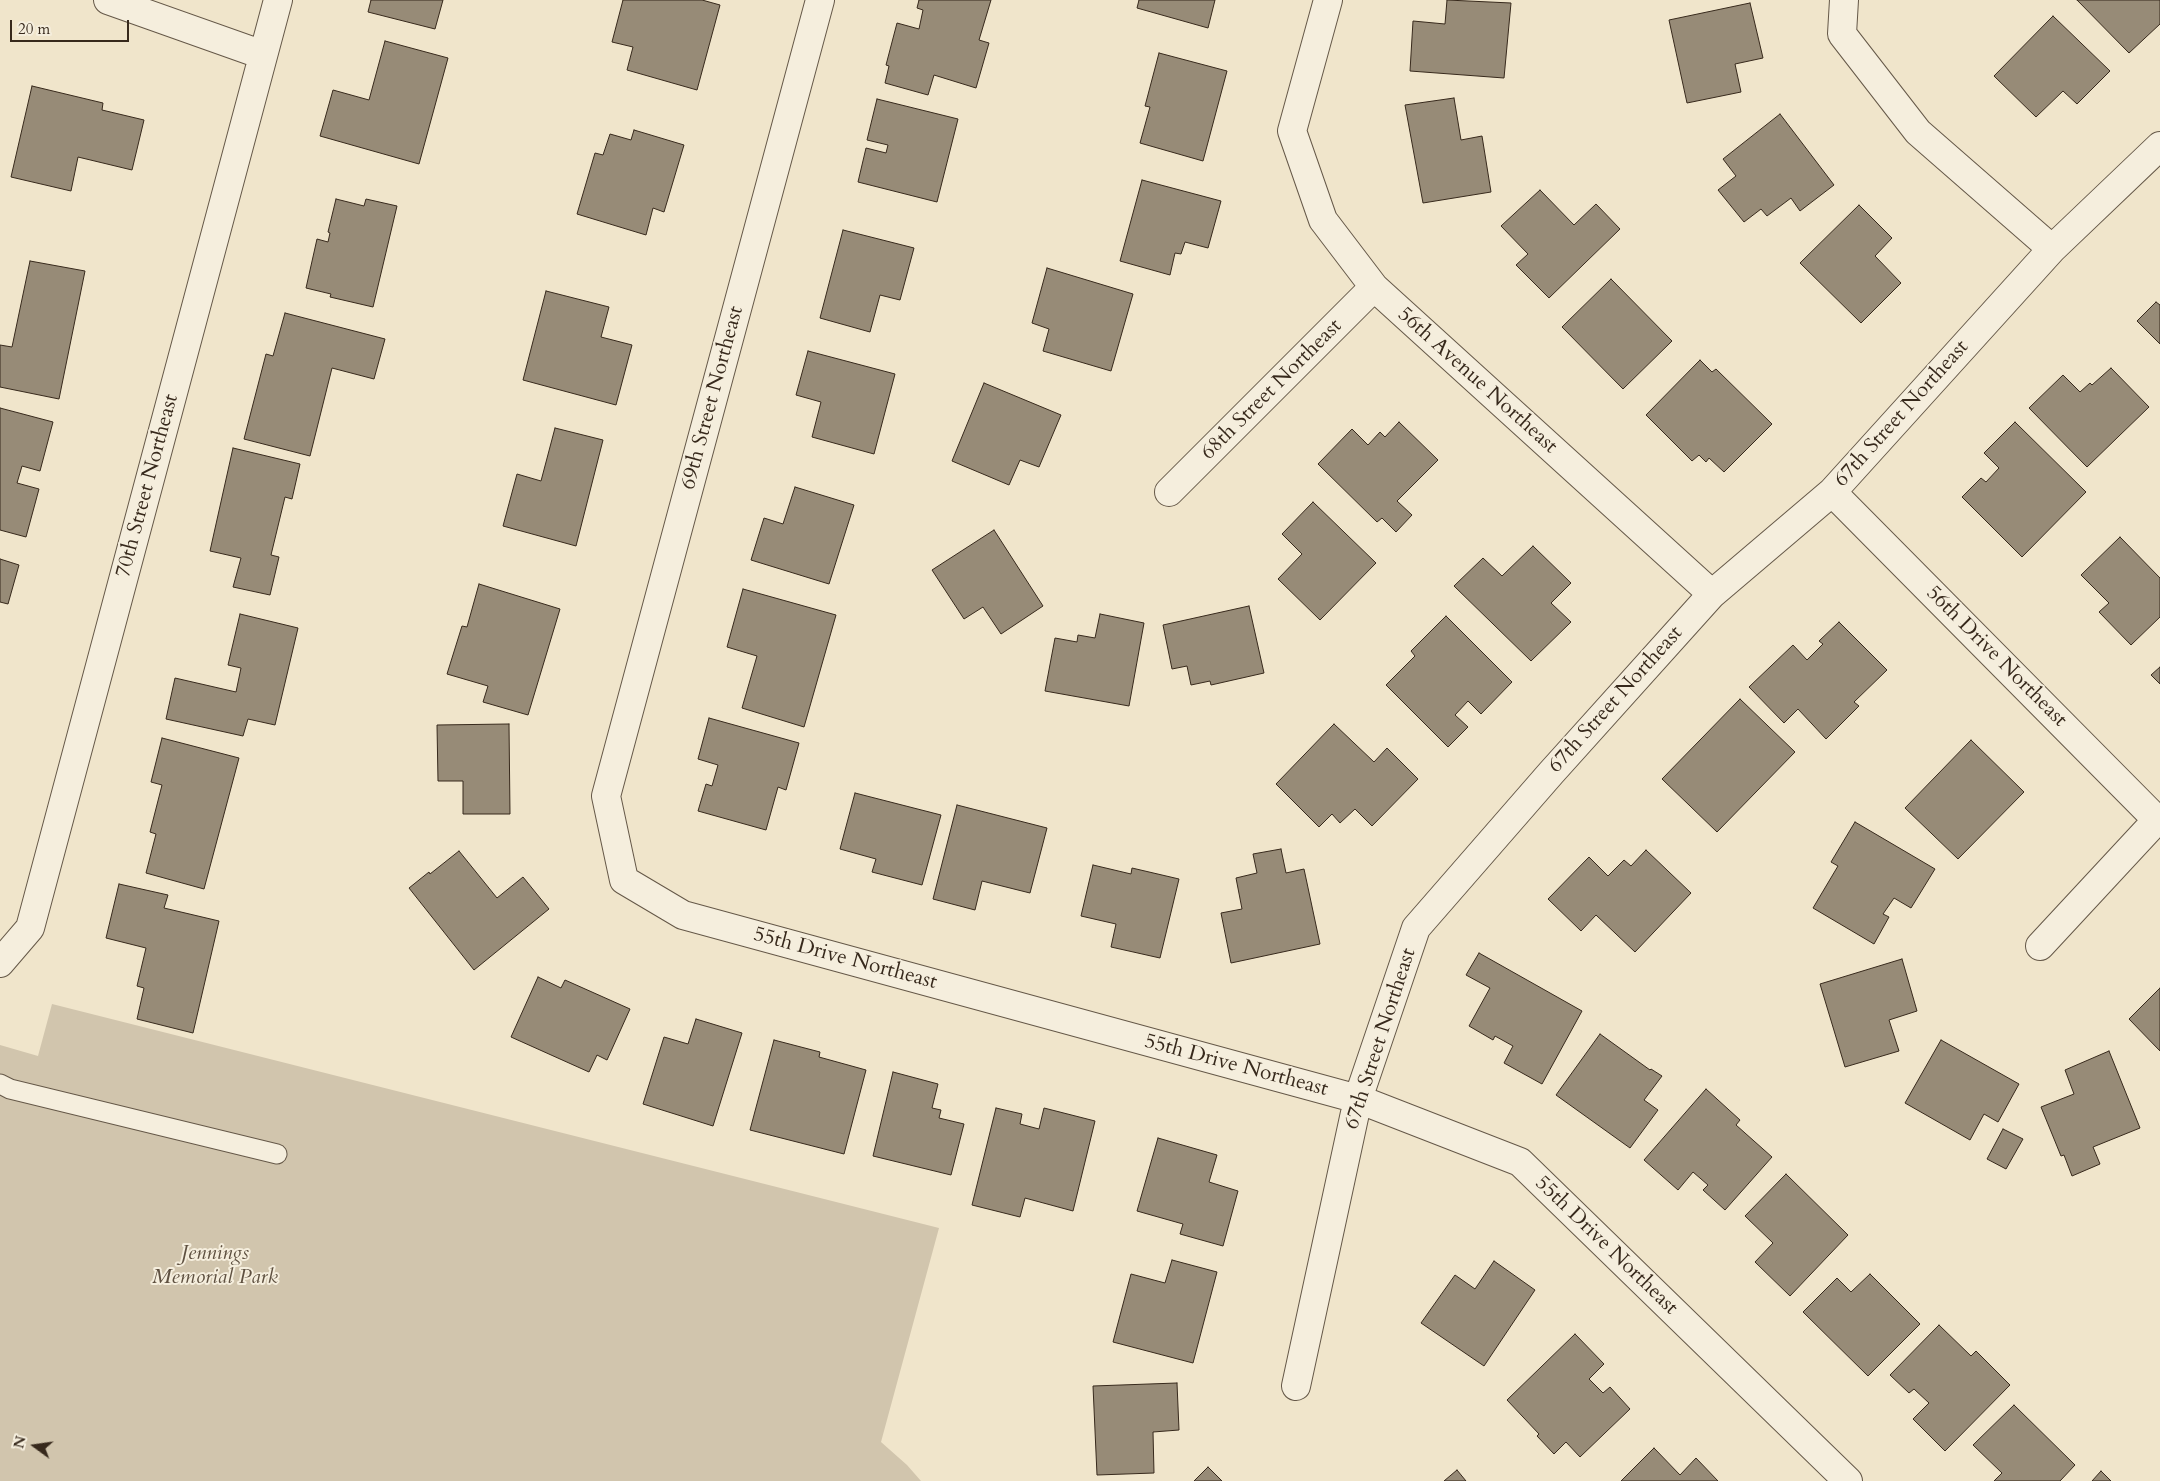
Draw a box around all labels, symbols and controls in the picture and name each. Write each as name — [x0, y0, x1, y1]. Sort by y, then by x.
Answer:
scale bar — [12, 10, 131, 42]
text: 20 m — [18, 19, 50, 39]
street label: 56th Avenue Northeast — [1392, 303, 1562, 459]
street label: 69th Street Northeast — [676, 304, 750, 492]
street label: 68th Street Northeast — [1196, 314, 1348, 466]
street label: 67th Street Northeast — [1829, 335, 1975, 493]
street label: 70th Street Northeast — [111, 392, 185, 580]
street label: 56th Drive Northeast — [1920, 581, 2072, 733]
street label: 67th Street Northeast — [1543, 621, 1689, 779]
street label: 55th Drive Northeast — [750, 922, 940, 996]
street label: 67th Street Northeast — [1340, 945, 1422, 1133]
street label: 55th Drive Northeast — [1141, 1029, 1331, 1103]
street label: 55th Drive Northeast — [1529, 1171, 1683, 1321]
park label: Jennings Memorial Park — [152, 1241, 278, 1291]
north arrow — [10, 1421, 60, 1471]
text: N — [9, 1434, 31, 1450]

